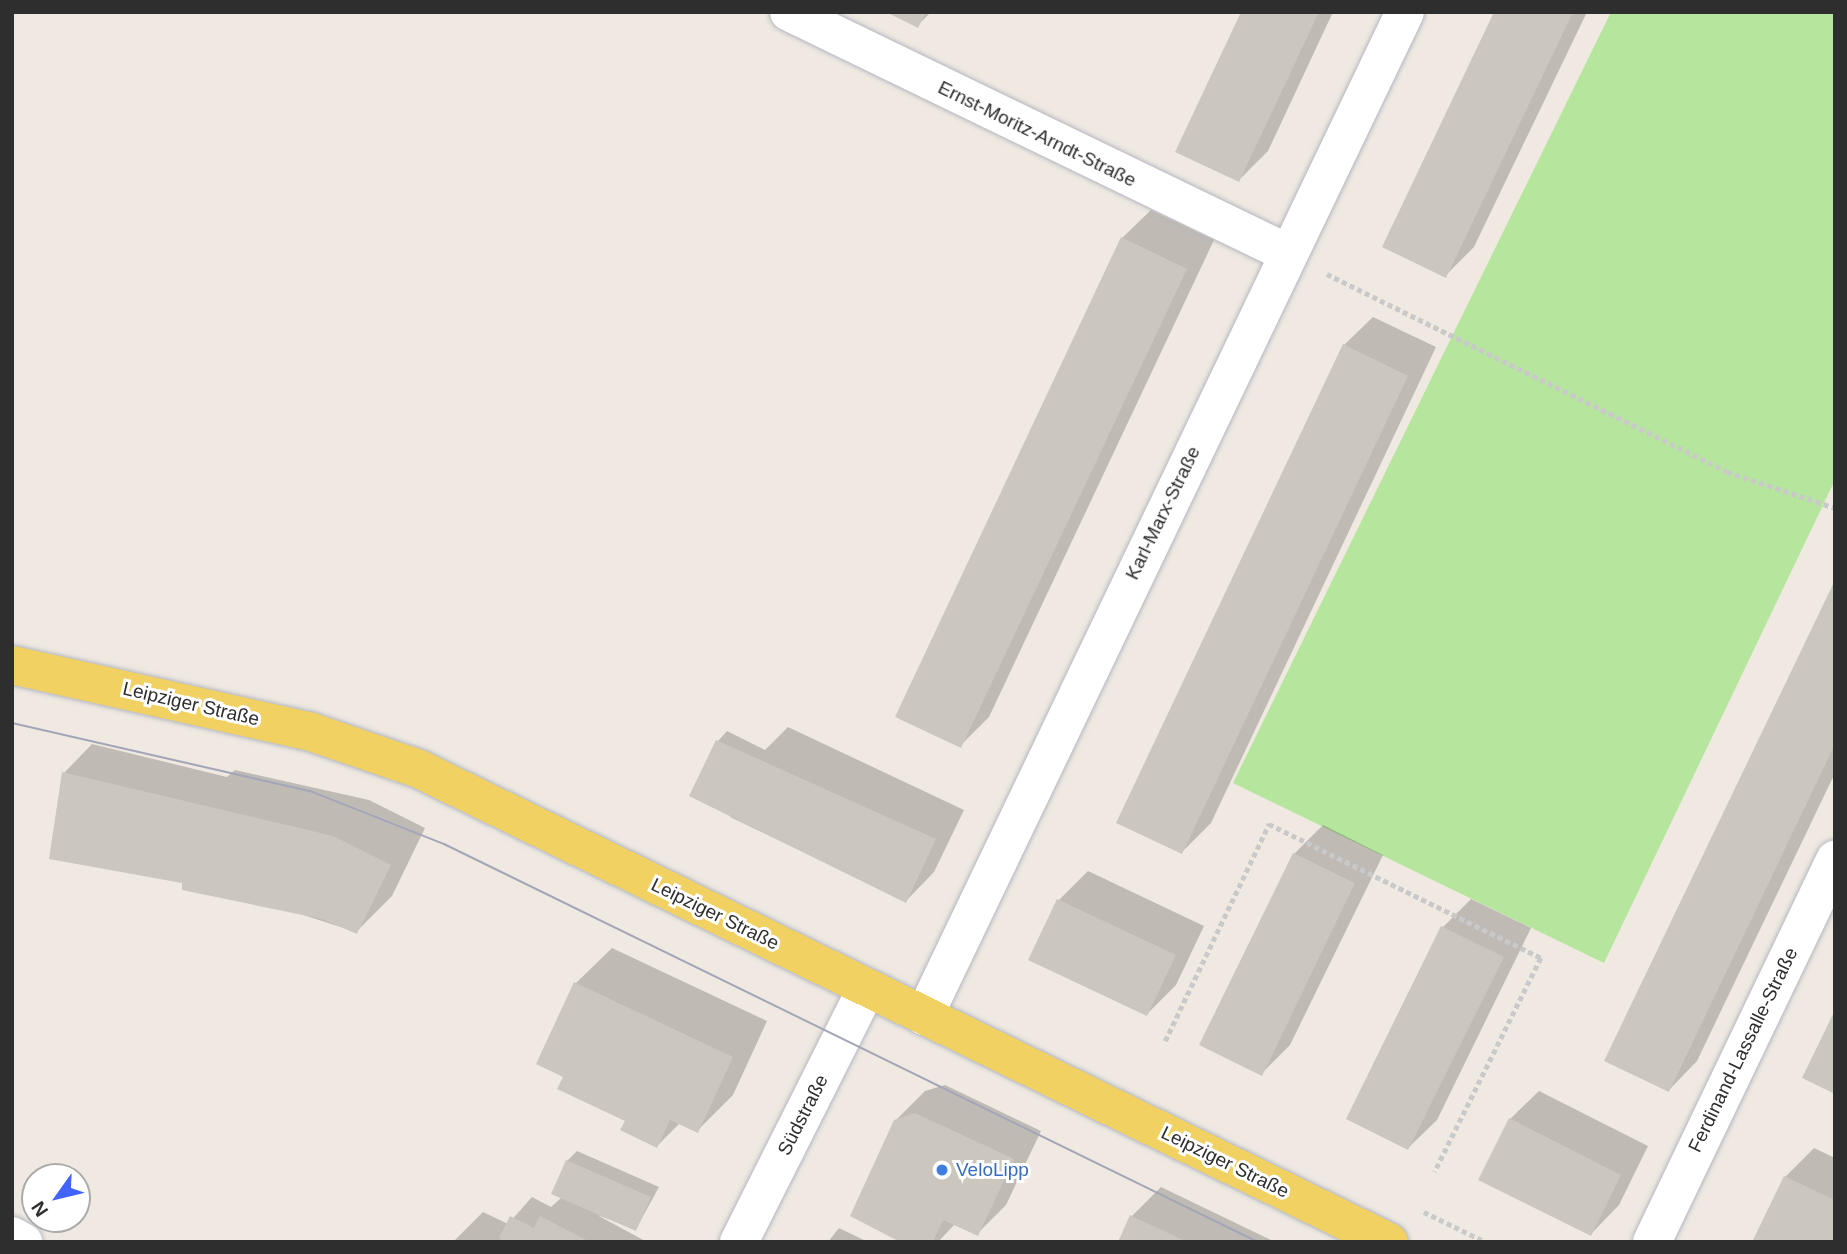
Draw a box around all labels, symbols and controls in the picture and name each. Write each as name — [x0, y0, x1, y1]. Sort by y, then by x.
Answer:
street label: Ernst-Moritz-Arndt-Straße — [934, 76, 1140, 192]
street label: Karl-Marx-Straße — [1121, 443, 1205, 583]
street label: Leipziger Straße — [121, 677, 261, 731]
street label: Leipziger Straße — [647, 873, 783, 955]
street label: Ferdinand-Lassalle-Straße — [1683, 944, 1803, 1156]
street label: Südstraße — [773, 1071, 833, 1159]
street label: Leipziger Straße — [1157, 1121, 1293, 1203]
place label: VeloLipp — [956, 1159, 1029, 1181]
marker: VeloLipp — [934, 1162, 950, 1178]
north arrow — [21, 1163, 91, 1233]
text: N — [27, 1197, 52, 1220]

